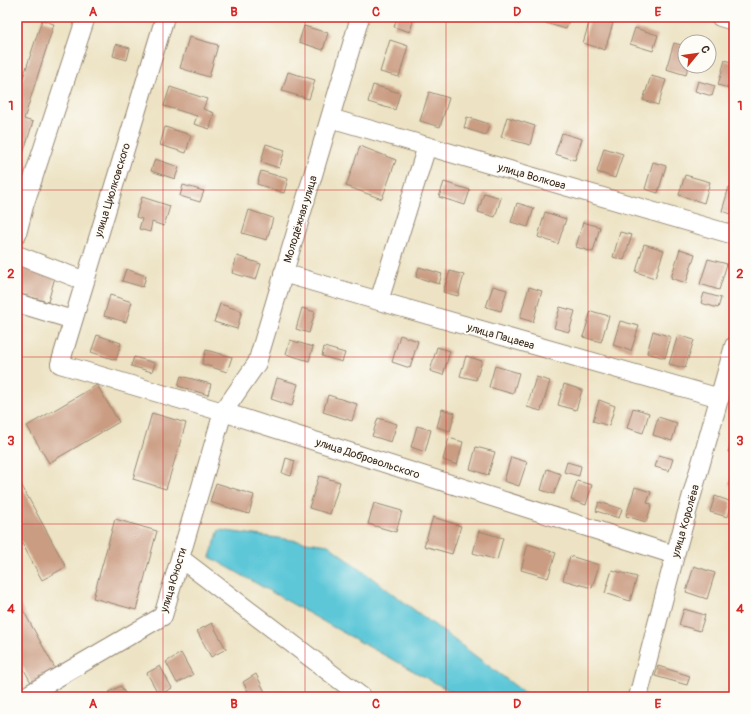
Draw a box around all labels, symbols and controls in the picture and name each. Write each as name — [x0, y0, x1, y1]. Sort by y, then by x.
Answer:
text: A — [89, 4, 98, 20]
text: B — [230, 4, 238, 20]
text: C — [372, 4, 380, 20]
text: D — [513, 4, 521, 20]
text: E — [655, 4, 662, 20]
north arrow — [677, 34, 717, 74]
text: С — [698, 43, 713, 56]
text: 1 — [8, 98, 14, 114]
text: 1 — [737, 98, 743, 114]
street label: улица Циолковского — [92, 141, 133, 240]
street label: улица Волкова — [496, 160, 567, 192]
street label: Молодёжная улица — [281, 174, 320, 264]
text: 2 — [7, 266, 15, 282]
text: 2 — [736, 266, 744, 282]
street label: улица Пацаева — [465, 320, 536, 352]
text: 3 — [7, 433, 15, 449]
text: 3 — [736, 433, 744, 449]
street label: улица Добровольского — [313, 435, 422, 481]
street label: улица Королёва — [669, 483, 702, 560]
street label: улица Юности — [157, 546, 189, 615]
text: 4 — [7, 601, 15, 617]
text: 4 — [736, 601, 744, 617]
text: A — [89, 696, 98, 712]
text: B — [230, 696, 238, 712]
text: C — [372, 696, 380, 712]
text: D — [513, 696, 521, 712]
text: E — [655, 696, 662, 712]

